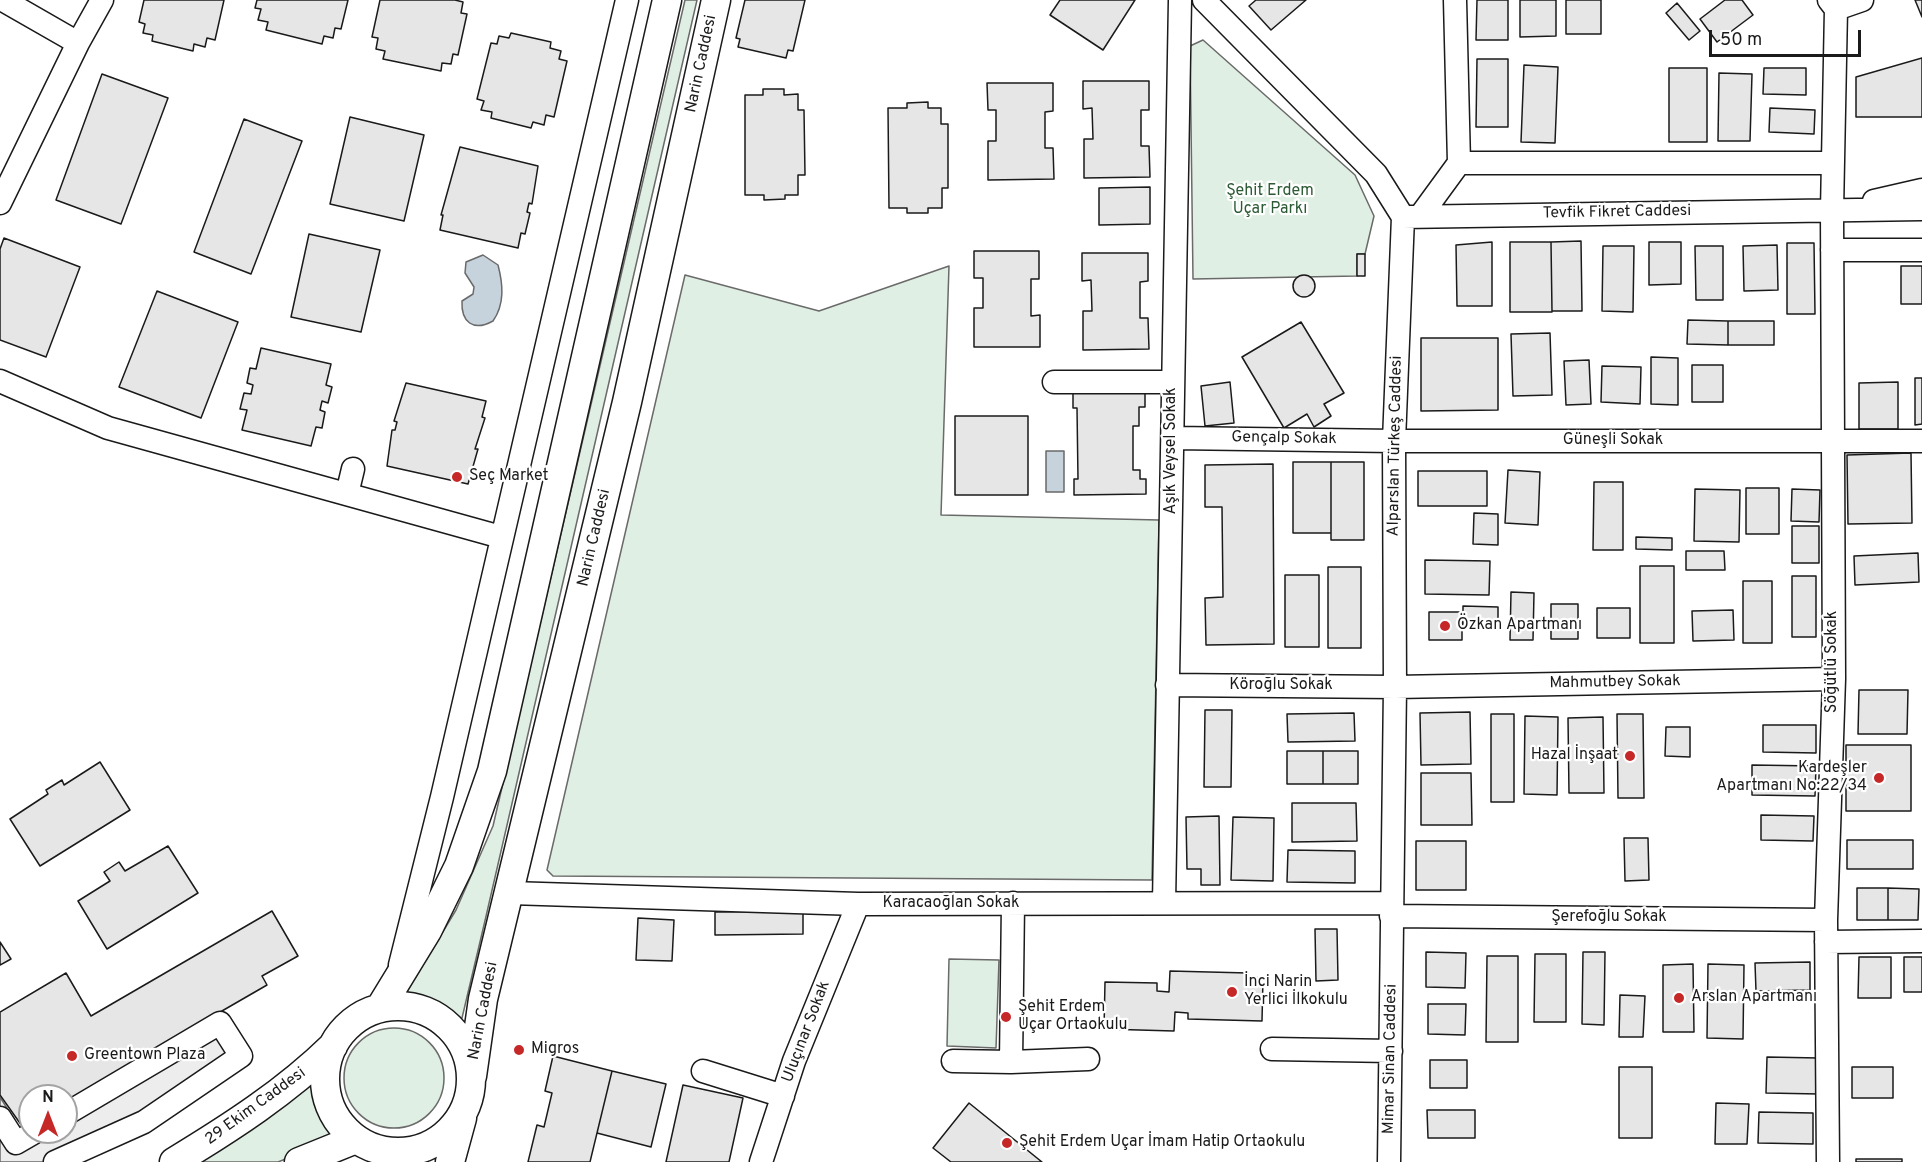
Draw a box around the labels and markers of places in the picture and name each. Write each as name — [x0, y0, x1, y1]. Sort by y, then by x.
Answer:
place label: Seç Market — [469, 467, 549, 487]
marker: Seç Market — [450, 470, 464, 484]
place label: Özkan Apartmanı — [1457, 616, 1582, 636]
marker: Özkan Apartmanı — [1438, 619, 1452, 633]
place label: Hazal İnşaat — [1531, 746, 1618, 766]
marker: Hazal İnşaat — [1623, 749, 1637, 763]
place label: Kardeşler Apartmanı No:22/34 — [1716, 759, 1867, 797]
marker: Kardeşler Apartmanı No:22/34 — [1872, 771, 1886, 785]
place label: İnci Narin Yerlici İlkokulu — [1244, 973, 1348, 1011]
marker: İnci Narin Yerlici İlkokulu — [1225, 985, 1239, 999]
place label: Arslan Apartmanı — [1691, 988, 1817, 1008]
marker: Arslan Apartmanı — [1672, 991, 1686, 1005]
place label: Şehit Erdem Uçar Ortaokulu — [1018, 998, 1128, 1036]
marker: Şehit Erdem Uçar Ortaokulu — [999, 1010, 1013, 1024]
place label: Migros — [531, 1040, 579, 1060]
marker: Migros — [512, 1043, 526, 1057]
place label: Greentown Plaza — [84, 1046, 205, 1066]
marker: Greentown Plaza — [65, 1049, 79, 1063]
place label: Şehit Erdem Uçar İmam Hatip Ortaokulu — [1019, 1133, 1305, 1153]
marker: Şehit Erdem Uçar İmam Hatip Ortaokulu — [1000, 1136, 1014, 1150]

